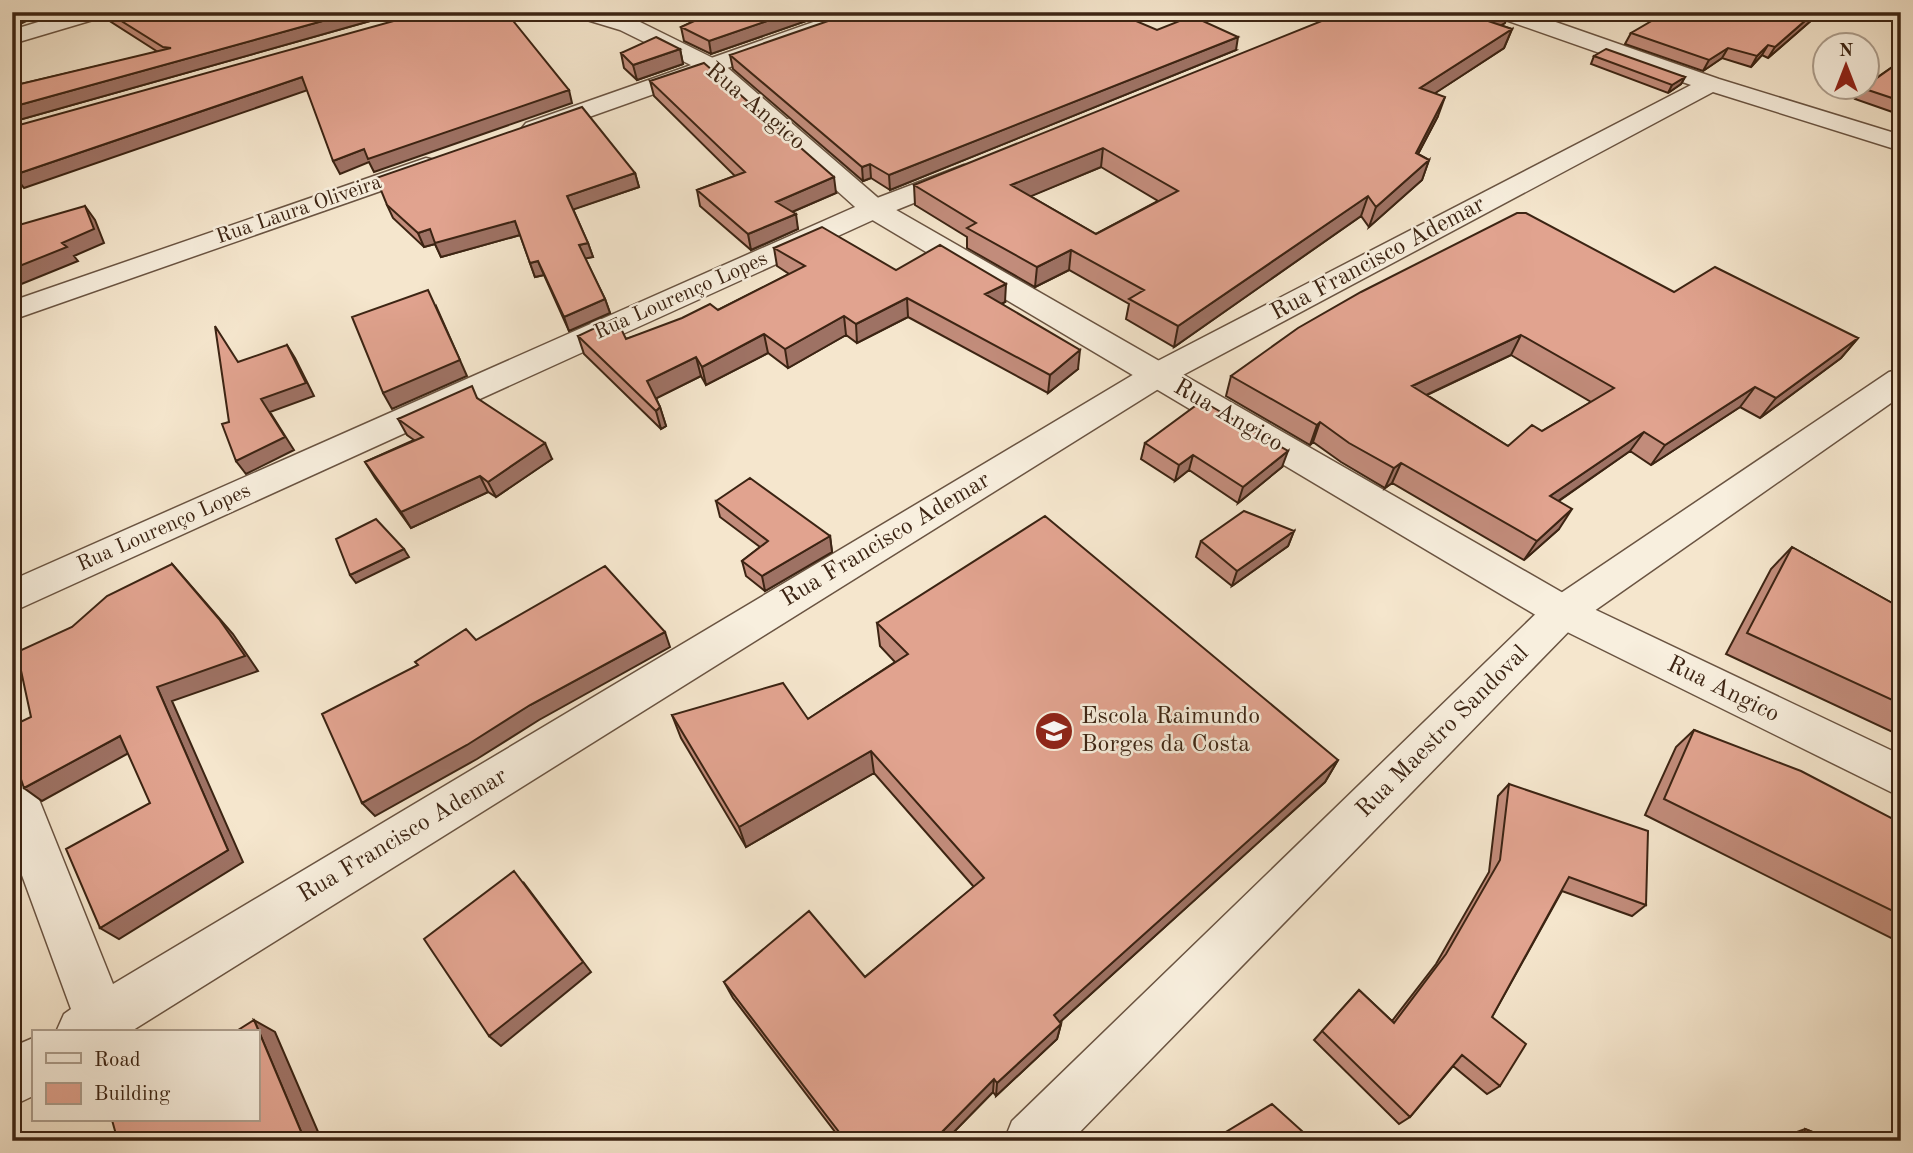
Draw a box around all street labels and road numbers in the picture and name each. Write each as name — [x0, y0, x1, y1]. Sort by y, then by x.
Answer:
street label: Rua Angico — [701, 59, 809, 155]
street label: Rua Laura Oliveira — [214, 172, 384, 248]
street label: Rua Francisco Ademar — [1267, 192, 1489, 326]
street label: Rua Lourenço Lopes — [591, 248, 771, 344]
street label: Rua Angico — [1169, 375, 1287, 457]
street label: Rua Francisco Ademar — [778, 468, 995, 612]
street label: Rua Lourenço Lopes — [74, 480, 254, 576]
street label: Rua Maestro Sandoval — [1352, 641, 1534, 823]
street label: Rua Angico — [1663, 653, 1783, 727]
street label: Rua Francisco Ademar — [295, 764, 512, 908]

